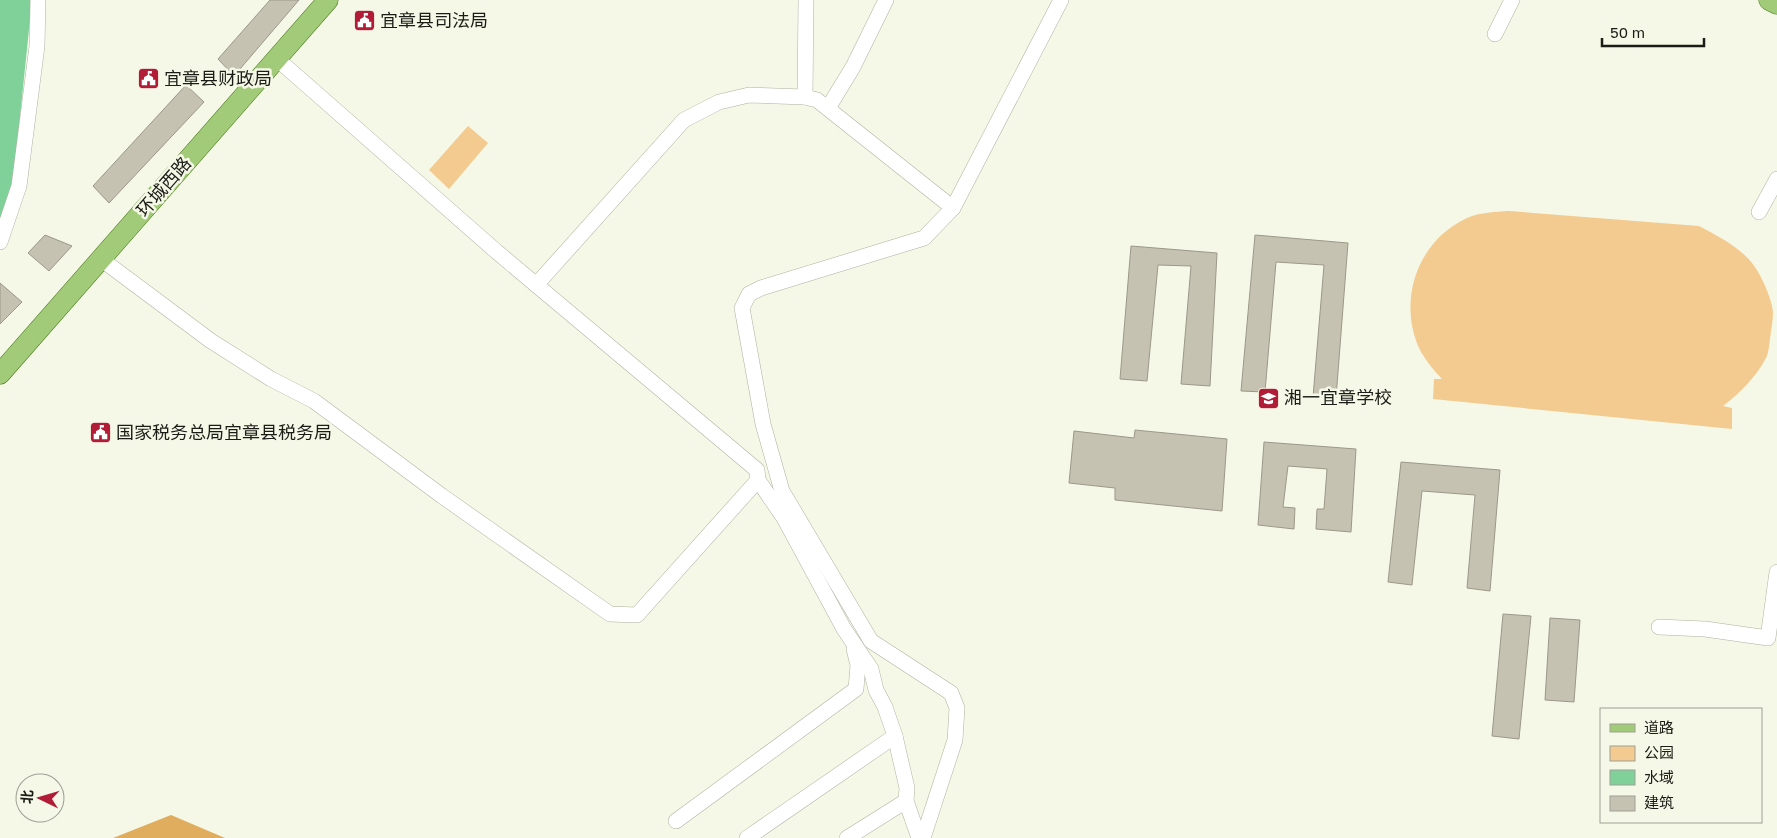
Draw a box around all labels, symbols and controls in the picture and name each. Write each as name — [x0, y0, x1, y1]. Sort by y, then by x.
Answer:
public building icon: 宜章县司法局 — [352, 9, 376, 33]
place label: 宜章县司法局 — [380, 9, 488, 31]
scale bar — [1602, 15, 1704, 47]
text: 50 m — [1610, 23, 1645, 41]
public building icon: 宜章县财政局 — [136, 67, 160, 91]
place label: 宜章县财政局 — [164, 67, 272, 89]
street label: 环城西路 — [131, 152, 195, 221]
school or university icon: 湘一宜章学校 — [1256, 386, 1280, 410]
place label: 湘一宜章学校 — [1284, 386, 1392, 408]
public building icon: 国家税务总局宜章县税务局 — [88, 421, 112, 445]
place label: 国家税务总局宜章县税务局 — [116, 421, 332, 443]
legend — [1600, 708, 1762, 823]
text: 道路 — [1644, 718, 1674, 736]
text: 公园 — [1644, 743, 1674, 761]
text: 水域 — [1644, 768, 1674, 786]
north arrow — [15, 773, 65, 823]
text: 北 — [17, 789, 36, 805]
text: 建筑 — [1644, 793, 1674, 811]

